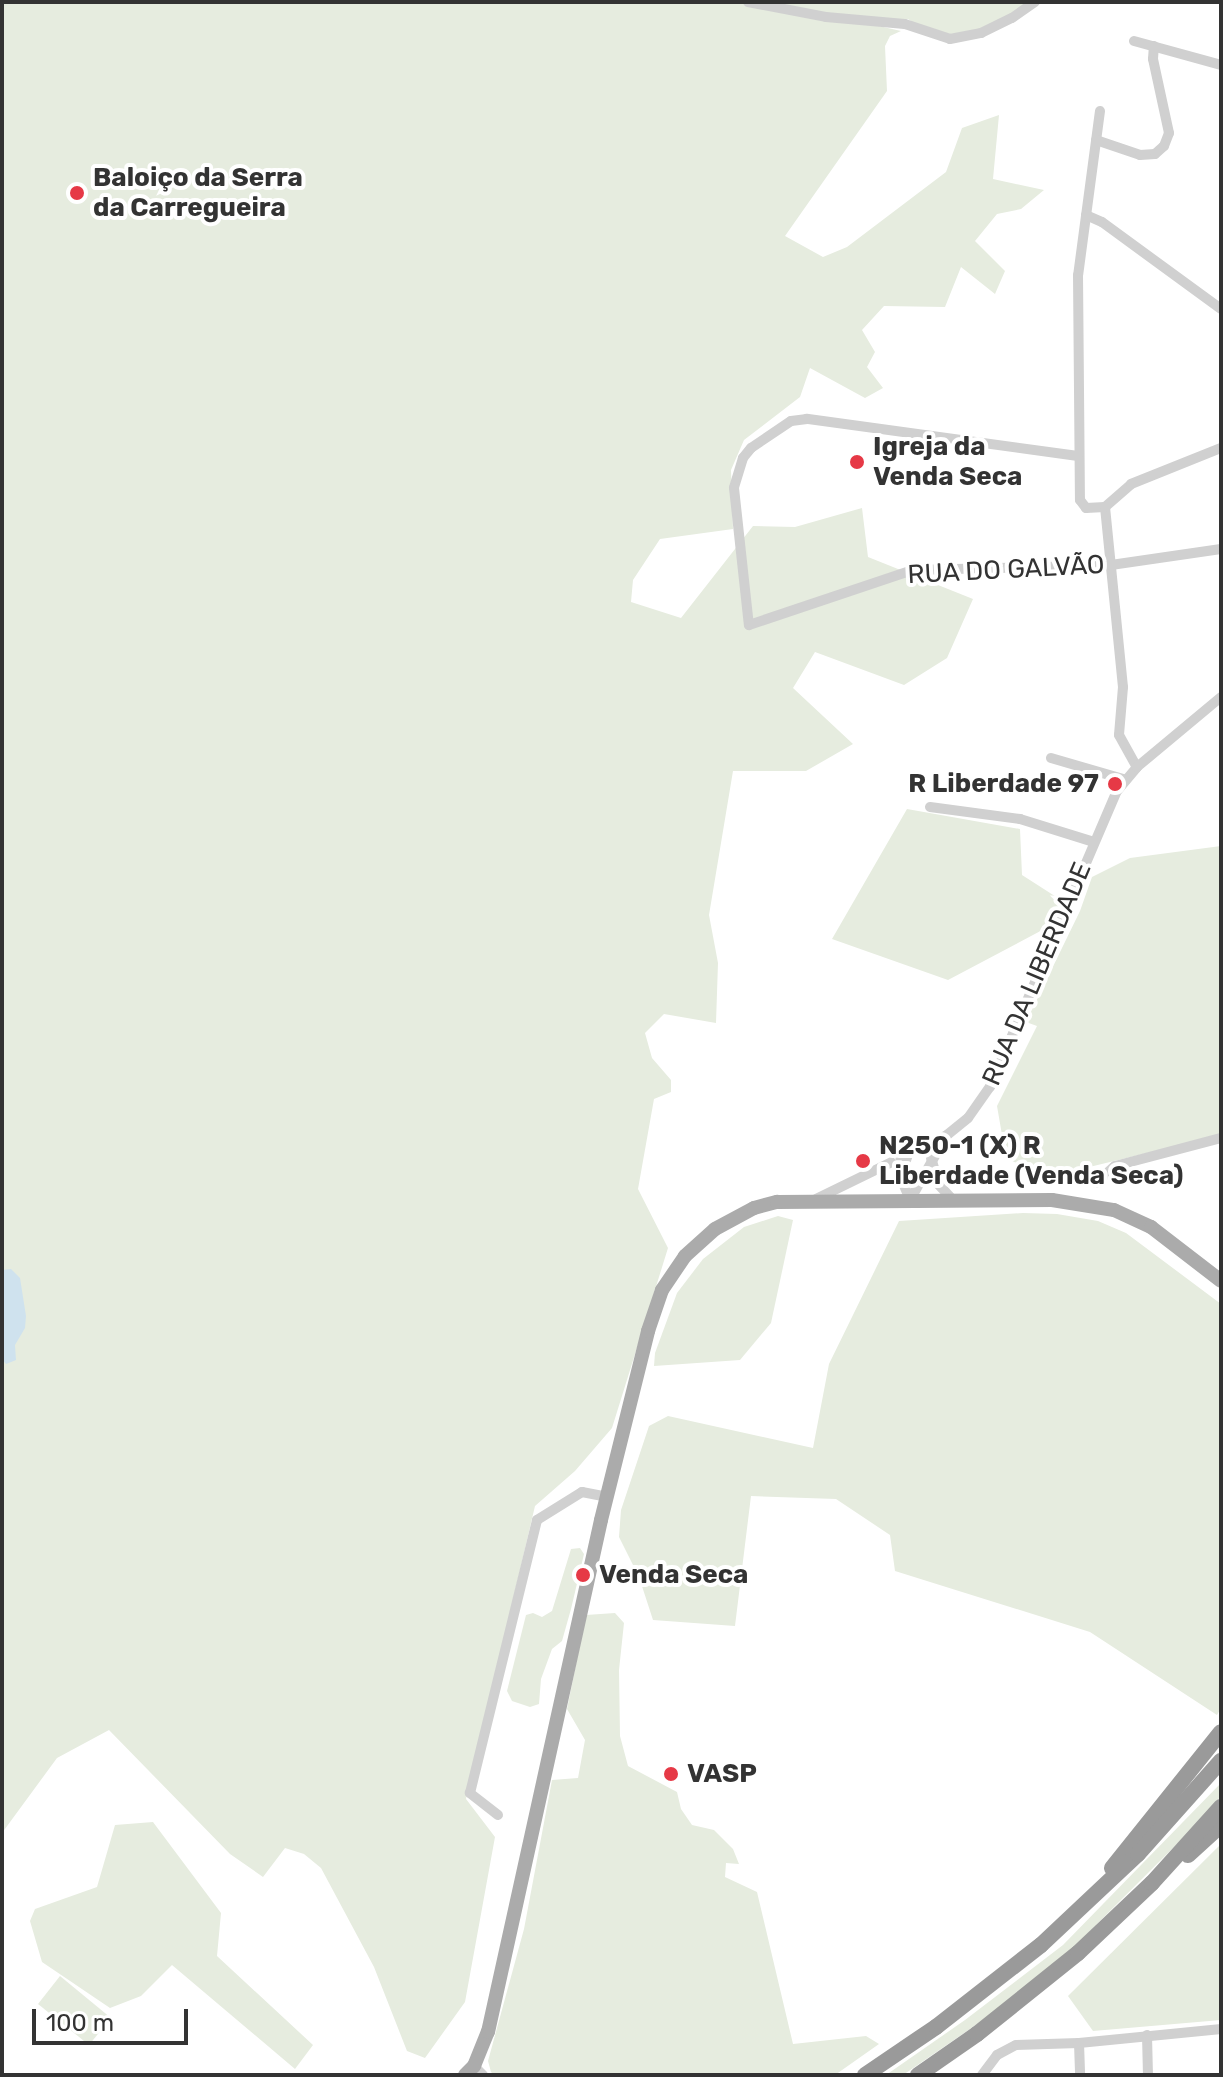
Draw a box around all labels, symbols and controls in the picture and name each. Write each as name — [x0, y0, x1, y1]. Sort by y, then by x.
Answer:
place label: Baloiço da Serra da Carregueira — [93, 162, 303, 224]
marker: Baloiço da Serra da Carregueira — [68, 184, 86, 202]
place label: Igreja da Venda Seca — [873, 431, 1022, 492]
marker: Igreja da Venda Seca — [848, 453, 866, 471]
street label: RUA DO GALVÃO — [906, 549, 1106, 591]
place label: R Liberdade 97 — [908, 768, 1099, 800]
marker: R Liberdade 97 — [1106, 775, 1124, 793]
street label: RUA DA LIBERDADE — [976, 857, 1098, 1091]
place label: N250-1 (X) R Liberdade (Venda Seca) — [879, 1130, 1183, 1192]
marker: N250-1 (X) R Liberdade (Venda Seca) — [854, 1152, 872, 1170]
place label: Venda Seca — [599, 1559, 748, 1591]
marker: Venda Seca — [574, 1566, 592, 1584]
place label: VASP — [687, 1758, 757, 1790]
marker: VASP — [662, 1765, 680, 1783]
scale bar — [36, 1993, 192, 2043]
text: 100 m — [46, 2009, 114, 2037]

